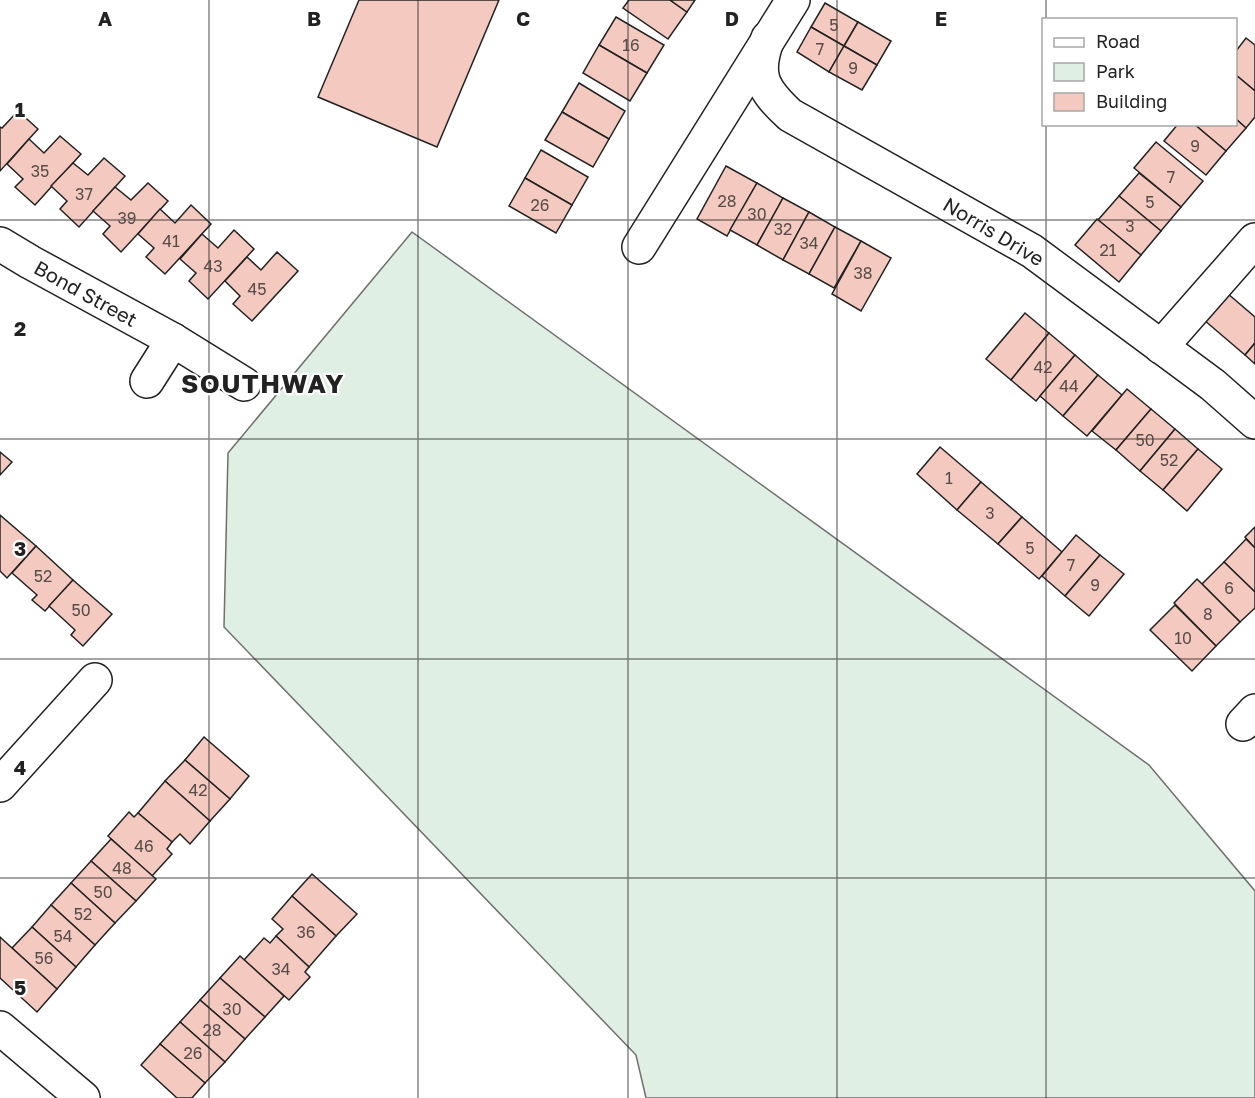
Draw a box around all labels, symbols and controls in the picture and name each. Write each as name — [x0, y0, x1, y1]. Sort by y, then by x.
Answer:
text: A — [98, 6, 112, 30]
text: B — [307, 6, 321, 30]
text: C — [516, 6, 530, 30]
text: D — [725, 6, 739, 30]
text: E — [935, 6, 947, 30]
house number: 5 — [829, 15, 839, 35]
legend — [1042, 18, 1237, 126]
text: Road — [1096, 30, 1140, 52]
house number: 16 — [622, 35, 640, 55]
house number: 7 — [816, 39, 824, 59]
house number: 9 — [848, 58, 858, 78]
text: Park — [1096, 60, 1135, 82]
text: Building — [1096, 90, 1167, 112]
text: 1 — [15, 97, 25, 121]
house number: 9 — [1190, 136, 1200, 156]
house number: 35 — [31, 161, 49, 181]
house number: 7 — [1167, 167, 1175, 187]
house number: 37 — [75, 184, 93, 204]
house number: 28 — [717, 191, 737, 211]
street label: Norris Drive — [939, 192, 1049, 270]
house number: 5 — [1145, 192, 1155, 212]
house number: 26 — [531, 195, 549, 215]
house number: 30 — [747, 204, 767, 224]
house number: 39 — [117, 208, 137, 228]
house number: 3 — [1125, 216, 1135, 236]
house number: 32 — [774, 219, 792, 239]
house number: 41 — [162, 231, 180, 251]
house number: 34 — [799, 233, 819, 253]
house number: 21 — [1099, 240, 1117, 260]
street label: Bond Street — [30, 255, 142, 331]
house number: 43 — [203, 256, 223, 276]
house number: 38 — [853, 263, 873, 283]
house number: 45 — [247, 279, 267, 299]
text: 2 — [14, 316, 26, 340]
house number: 42 — [1033, 357, 1053, 377]
district label: SOUTHWAY — [181, 368, 345, 399]
house number: 44 — [1059, 376, 1079, 396]
house number: 50 — [1135, 430, 1155, 450]
house number: 52 — [1160, 450, 1178, 470]
house number: 1 — [945, 468, 953, 488]
house number: 3 — [985, 503, 995, 523]
text: 3 — [14, 536, 26, 560]
house number: 5 — [1025, 538, 1035, 558]
house number: 7 — [1067, 555, 1075, 575]
house number: 52 — [34, 566, 52, 586]
house number: 9 — [1090, 575, 1100, 595]
house number: 6 — [1224, 578, 1234, 598]
house number: 50 — [71, 600, 91, 620]
house number: 8 — [1203, 604, 1213, 624]
house number: 10 — [1174, 628, 1192, 648]
text: 4 — [14, 755, 26, 779]
house number: 42 — [188, 780, 208, 800]
house number: 46 — [134, 836, 154, 856]
house number: 48 — [112, 858, 132, 878]
house number: 50 — [93, 882, 113, 902]
house number: 52 — [74, 904, 92, 924]
house number: 36 — [296, 922, 316, 942]
house number: 54 — [53, 926, 73, 946]
house number: 56 — [35, 948, 53, 968]
house number: 34 — [271, 959, 291, 979]
text: 5 — [14, 975, 26, 999]
house number: 30 — [222, 999, 242, 1019]
house number: 28 — [202, 1020, 222, 1040]
house number: 26 — [184, 1043, 202, 1063]

